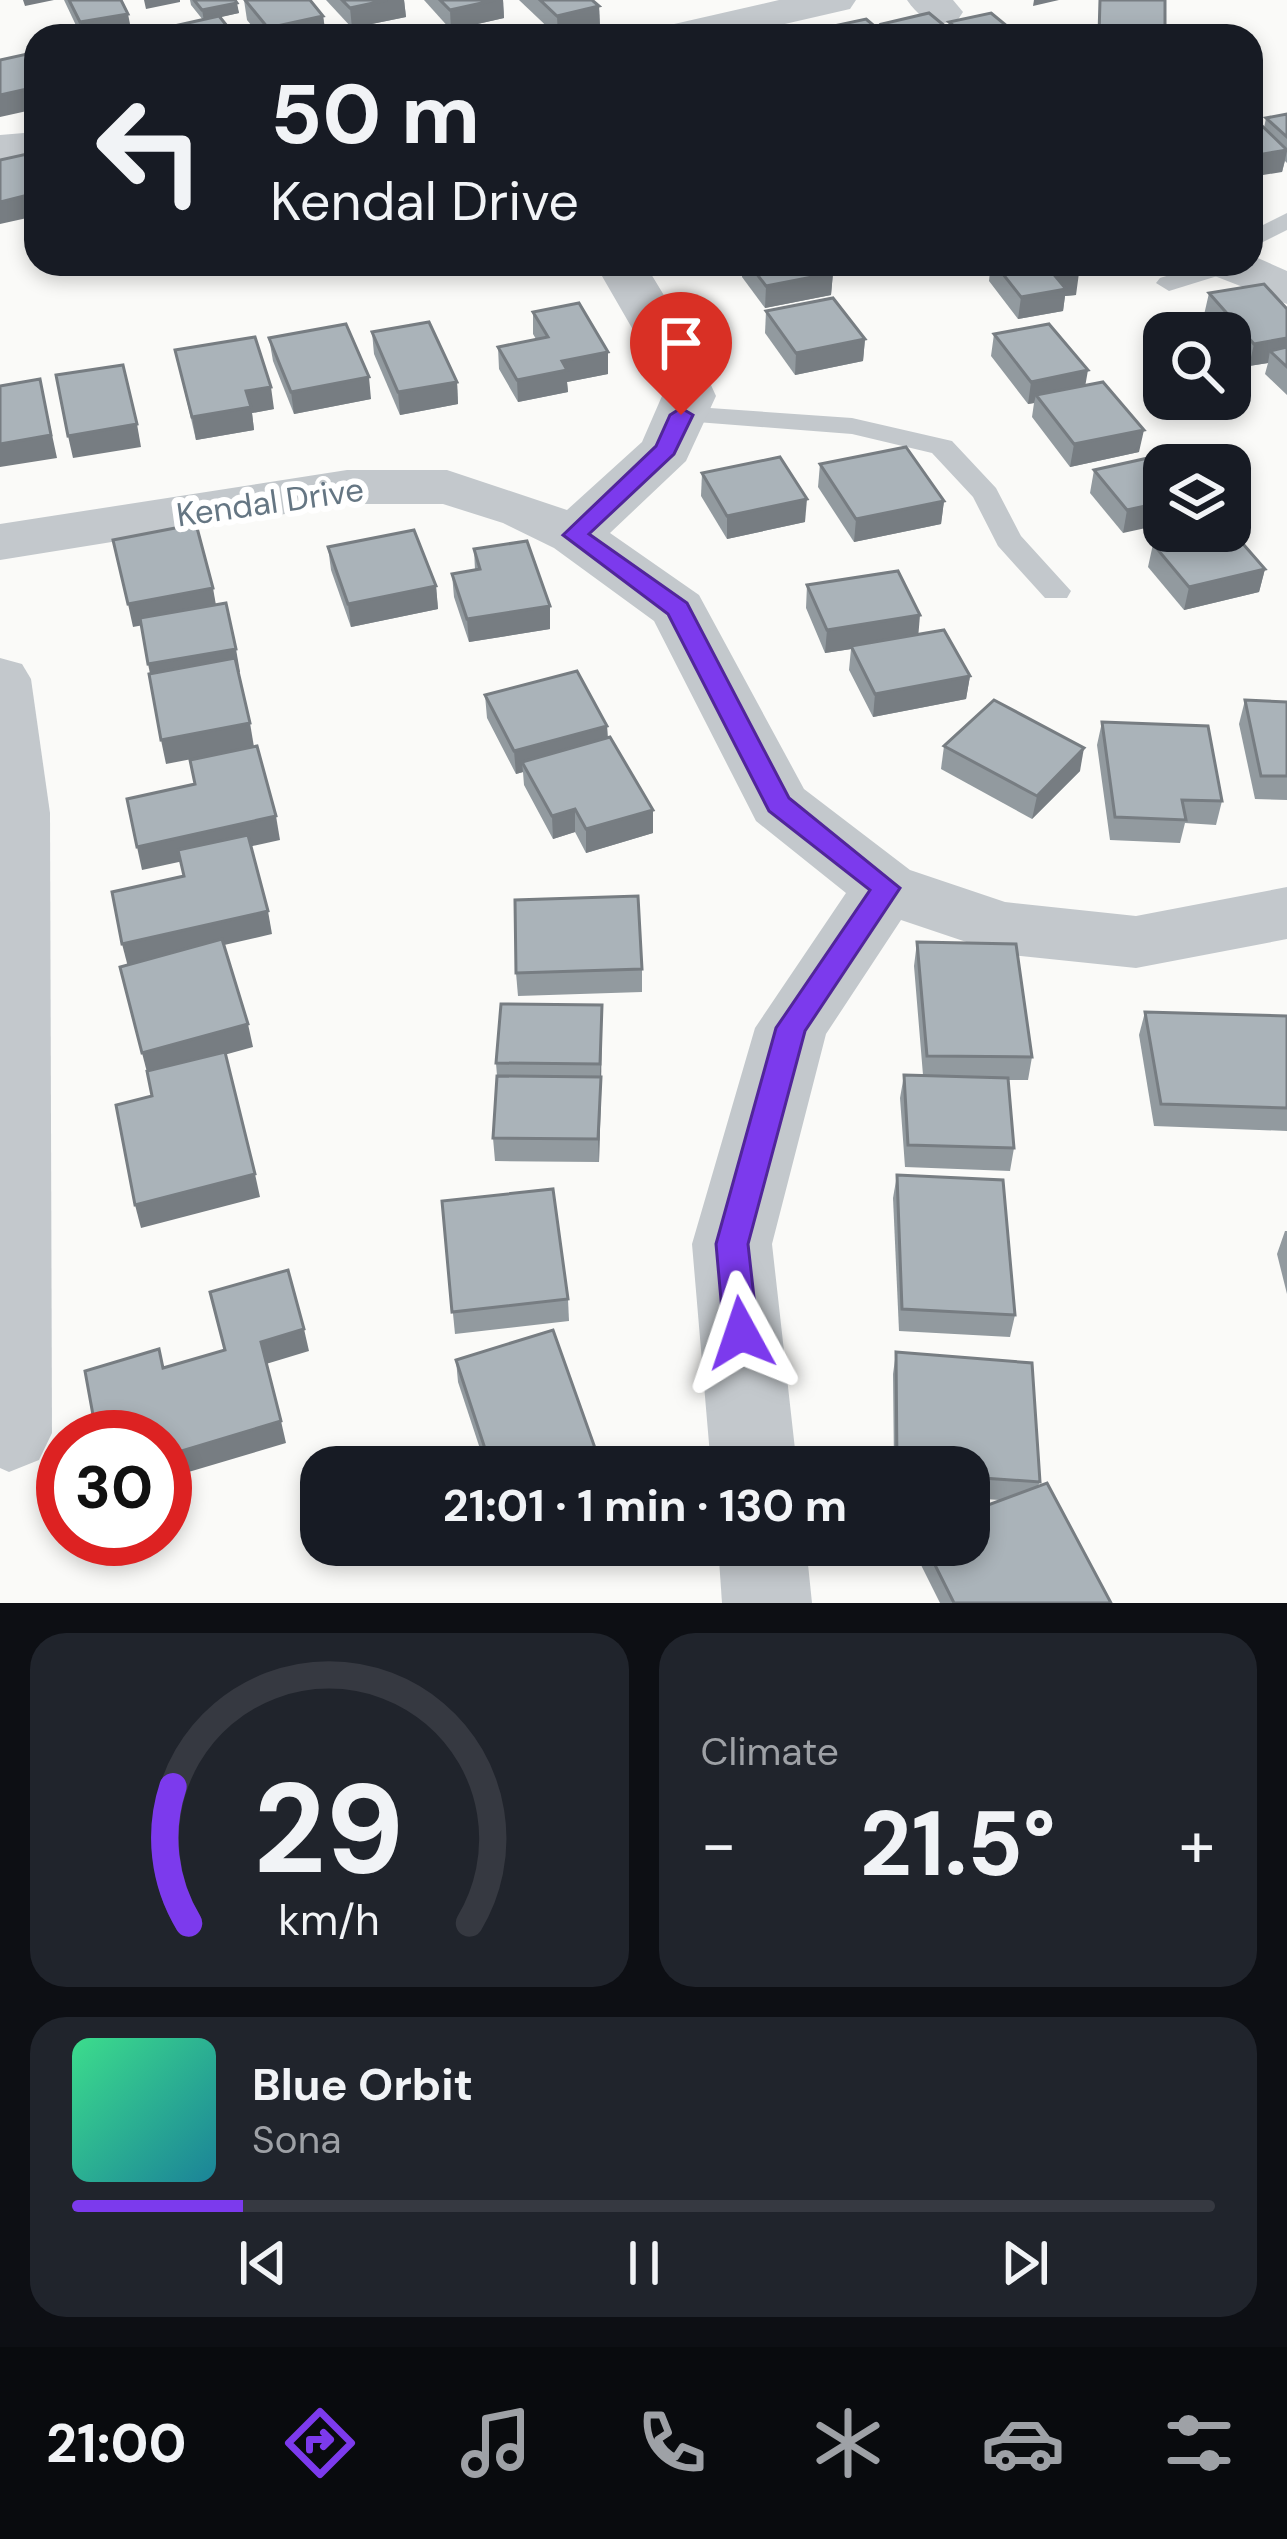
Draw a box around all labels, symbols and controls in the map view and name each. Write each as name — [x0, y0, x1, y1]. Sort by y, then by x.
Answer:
text: 50 m — [270, 60, 480, 169]
icon: left — [72, 72, 228, 228]
text: Kendal Drive — [270, 166, 579, 237]
pin — [630, 292, 732, 415]
icon: arrive — [648, 310, 714, 376]
map controls — [1143, 312, 1251, 552]
button: search — [1143, 312, 1251, 420]
button: layers — [1143, 444, 1251, 552]
street label: Kendal Drive — [174, 468, 366, 536]
position arrow — [678, 1270, 804, 1396]
speed limit sign: 30 — [36, 1410, 192, 1566]
text: 21:01 · 1 min · 130 m — [443, 1476, 847, 1535]
text: Climate — [701, 1726, 839, 1777]
text: 29 — [254, 1748, 405, 1911]
text: 21.5° — [860, 1786, 1056, 1903]
text: − — [701, 1802, 737, 1887]
text: + — [1179, 1802, 1215, 1887]
text: km/h — [279, 1892, 380, 1948]
text: Blue Orbit — [252, 2055, 473, 2114]
text: Sona — [252, 2114, 341, 2165]
icon: previous — [230, 2230, 296, 2296]
icon: pause — [611, 2230, 677, 2296]
icon: next — [992, 2230, 1058, 2296]
icon: directions — [278, 2401, 362, 2485]
icon: music — [454, 2401, 538, 2485]
icon: phone — [630, 2401, 714, 2485]
icon: climate — [806, 2401, 890, 2485]
icon: car — [981, 2401, 1065, 2485]
icon: filters — [1157, 2401, 1241, 2485]
text: 21:00 — [46, 2408, 186, 2479]

